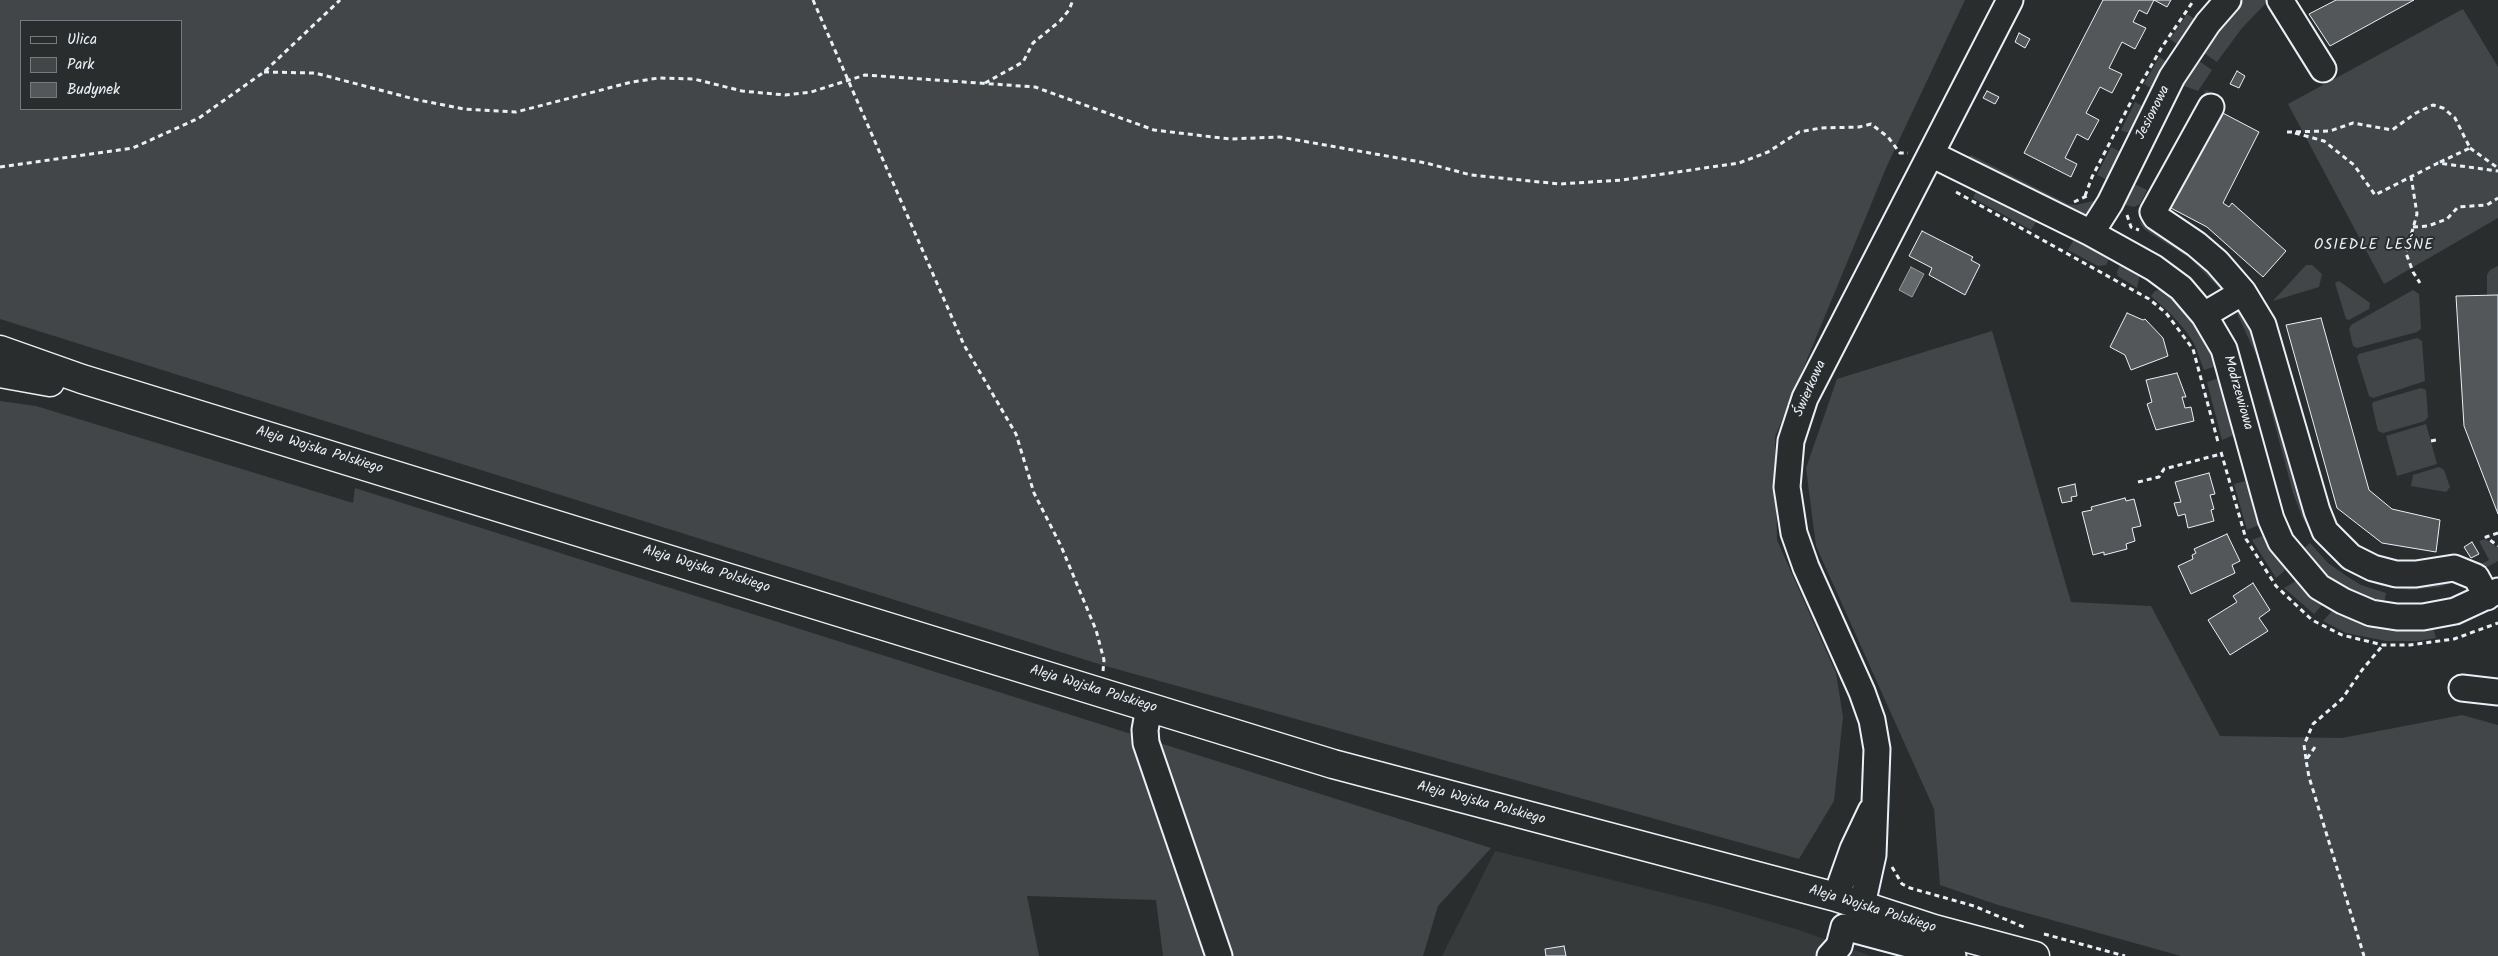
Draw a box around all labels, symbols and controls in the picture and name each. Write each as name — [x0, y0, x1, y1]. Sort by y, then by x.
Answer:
legend — [20, 20, 182, 110]
text: Ulica — [67, 28, 97, 52]
text: Park — [67, 53, 94, 77]
text: Budynek — [67, 78, 120, 102]
street label: Jesionowa — [2133, 83, 2175, 143]
district label: OSIEDLE LEŚNE — [2312, 237, 2436, 255]
street label: Modrzewiowa — [2218, 354, 2256, 432]
street label: Świerkowa — [1791, 358, 1831, 420]
street label: Aleja Wojska Polskiego — [253, 424, 385, 478]
street label: Aleja Wojska Polskiego — [640, 543, 772, 597]
street label: Aleja Wojska Polskiego — [1027, 663, 1159, 717]
street label: Aleja Wojska Polskiego — [1415, 779, 1547, 829]
street label: Aleja Wojska Polskiego — [1806, 883, 1938, 937]

